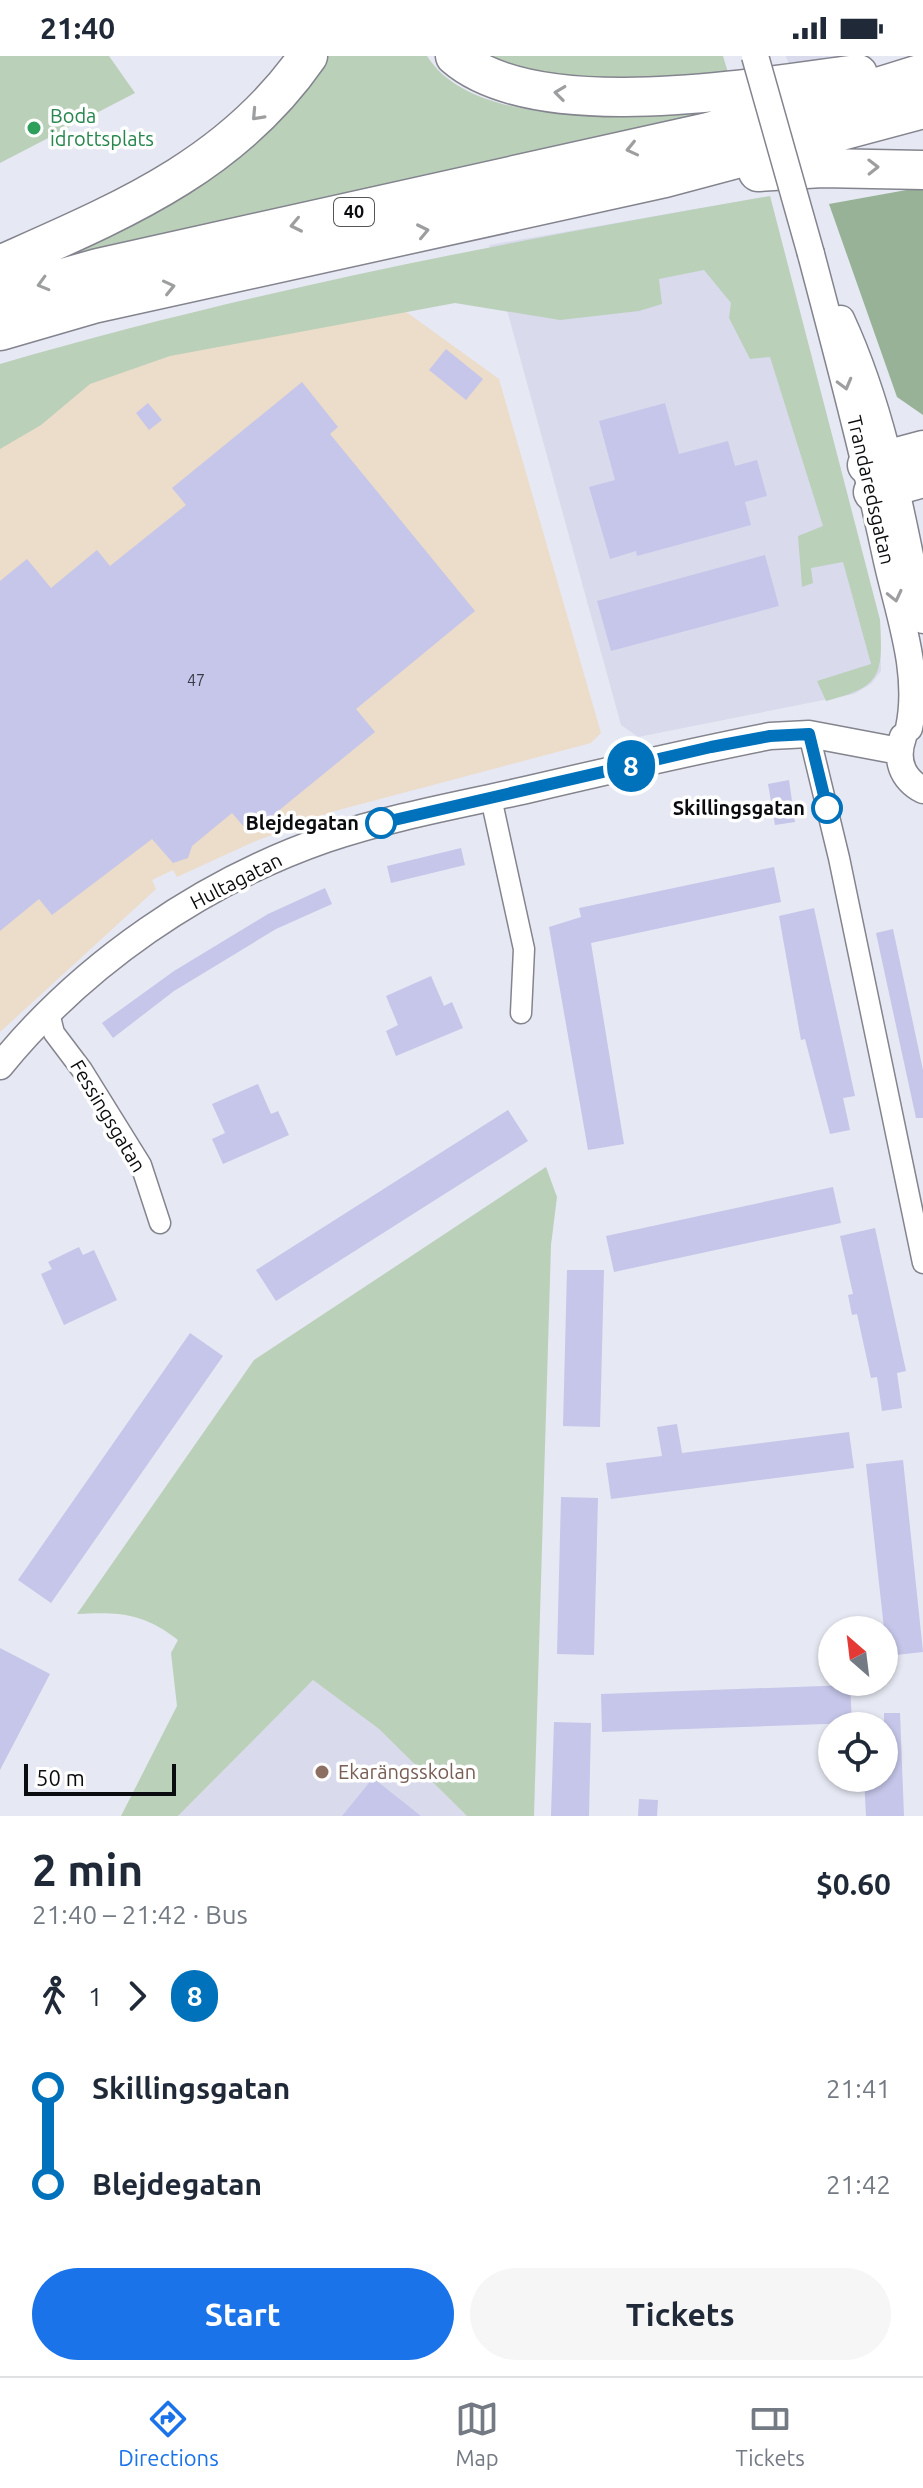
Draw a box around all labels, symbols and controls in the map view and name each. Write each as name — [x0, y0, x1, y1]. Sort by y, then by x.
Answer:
text: 21:40 — [40, 11, 115, 45]
one-way arrow — [553, 84, 566, 101]
place label: Boda idrottsplats — [50, 104, 154, 150]
one-way arrow — [253, 106, 267, 121]
marker: Boda idrottsplats — [25, 119, 43, 137]
one-way arrow — [626, 140, 639, 157]
one-way arrow — [867, 158, 880, 176]
road number: 40 — [334, 198, 374, 226]
one-way arrow — [290, 215, 304, 232]
one-way arrow — [415, 223, 429, 240]
one-way arrow — [37, 274, 51, 291]
one-way arrow — [161, 279, 175, 296]
one-way arrow — [836, 376, 853, 390]
street label: Trandaredsgatan — [843, 413, 900, 567]
one-way arrow — [886, 588, 903, 602]
house number: 47 — [187, 671, 205, 689]
line badge: 8 — [605, 740, 657, 792]
text: 8 — [623, 750, 639, 781]
marker: Skillingsgatan — [812, 793, 842, 823]
place label: Skillingsgatan — [673, 796, 805, 819]
marker: Blejdegatan — [366, 808, 396, 838]
place label: Blejdegatan — [246, 811, 359, 834]
street label: Hultagatan — [186, 848, 286, 914]
street label: Fessingsgatan — [66, 1056, 151, 1176]
north arrow — [818, 1616, 898, 1696]
map controls — [818, 1616, 898, 1792]
button: locate — [818, 1712, 898, 1792]
scale bar — [24, 1760, 176, 1796]
place label: Ekarängsskolan — [338, 1760, 476, 1783]
marker: Ekarängsskolan — [313, 1763, 331, 1781]
text: 50 m — [36, 1765, 85, 1790]
text: 2 min — [32, 1845, 143, 1894]
text: $0.60 — [816, 1867, 891, 1901]
text: 21:40 – 21:42 · Bus — [32, 1900, 248, 1929]
icon: walk — [32, 1974, 76, 2018]
icon: forward — [115, 1974, 159, 2018]
text: 8 — [187, 1980, 202, 2011]
text: 1 — [88, 1982, 103, 2011]
text: Skillingsgatan — [92, 2071, 290, 2105]
text: 21:41 — [826, 2074, 891, 2103]
text: Blejdegatan — [92, 2167, 262, 2201]
text: 21:42 — [826, 2170, 891, 2199]
button: Start — [32, 2268, 454, 2360]
button: Tickets — [470, 2268, 891, 2360]
tab: Directions — [118, 2397, 219, 2470]
tab: Map — [455, 2397, 499, 2470]
tab: Tickets — [735, 2397, 805, 2470]

